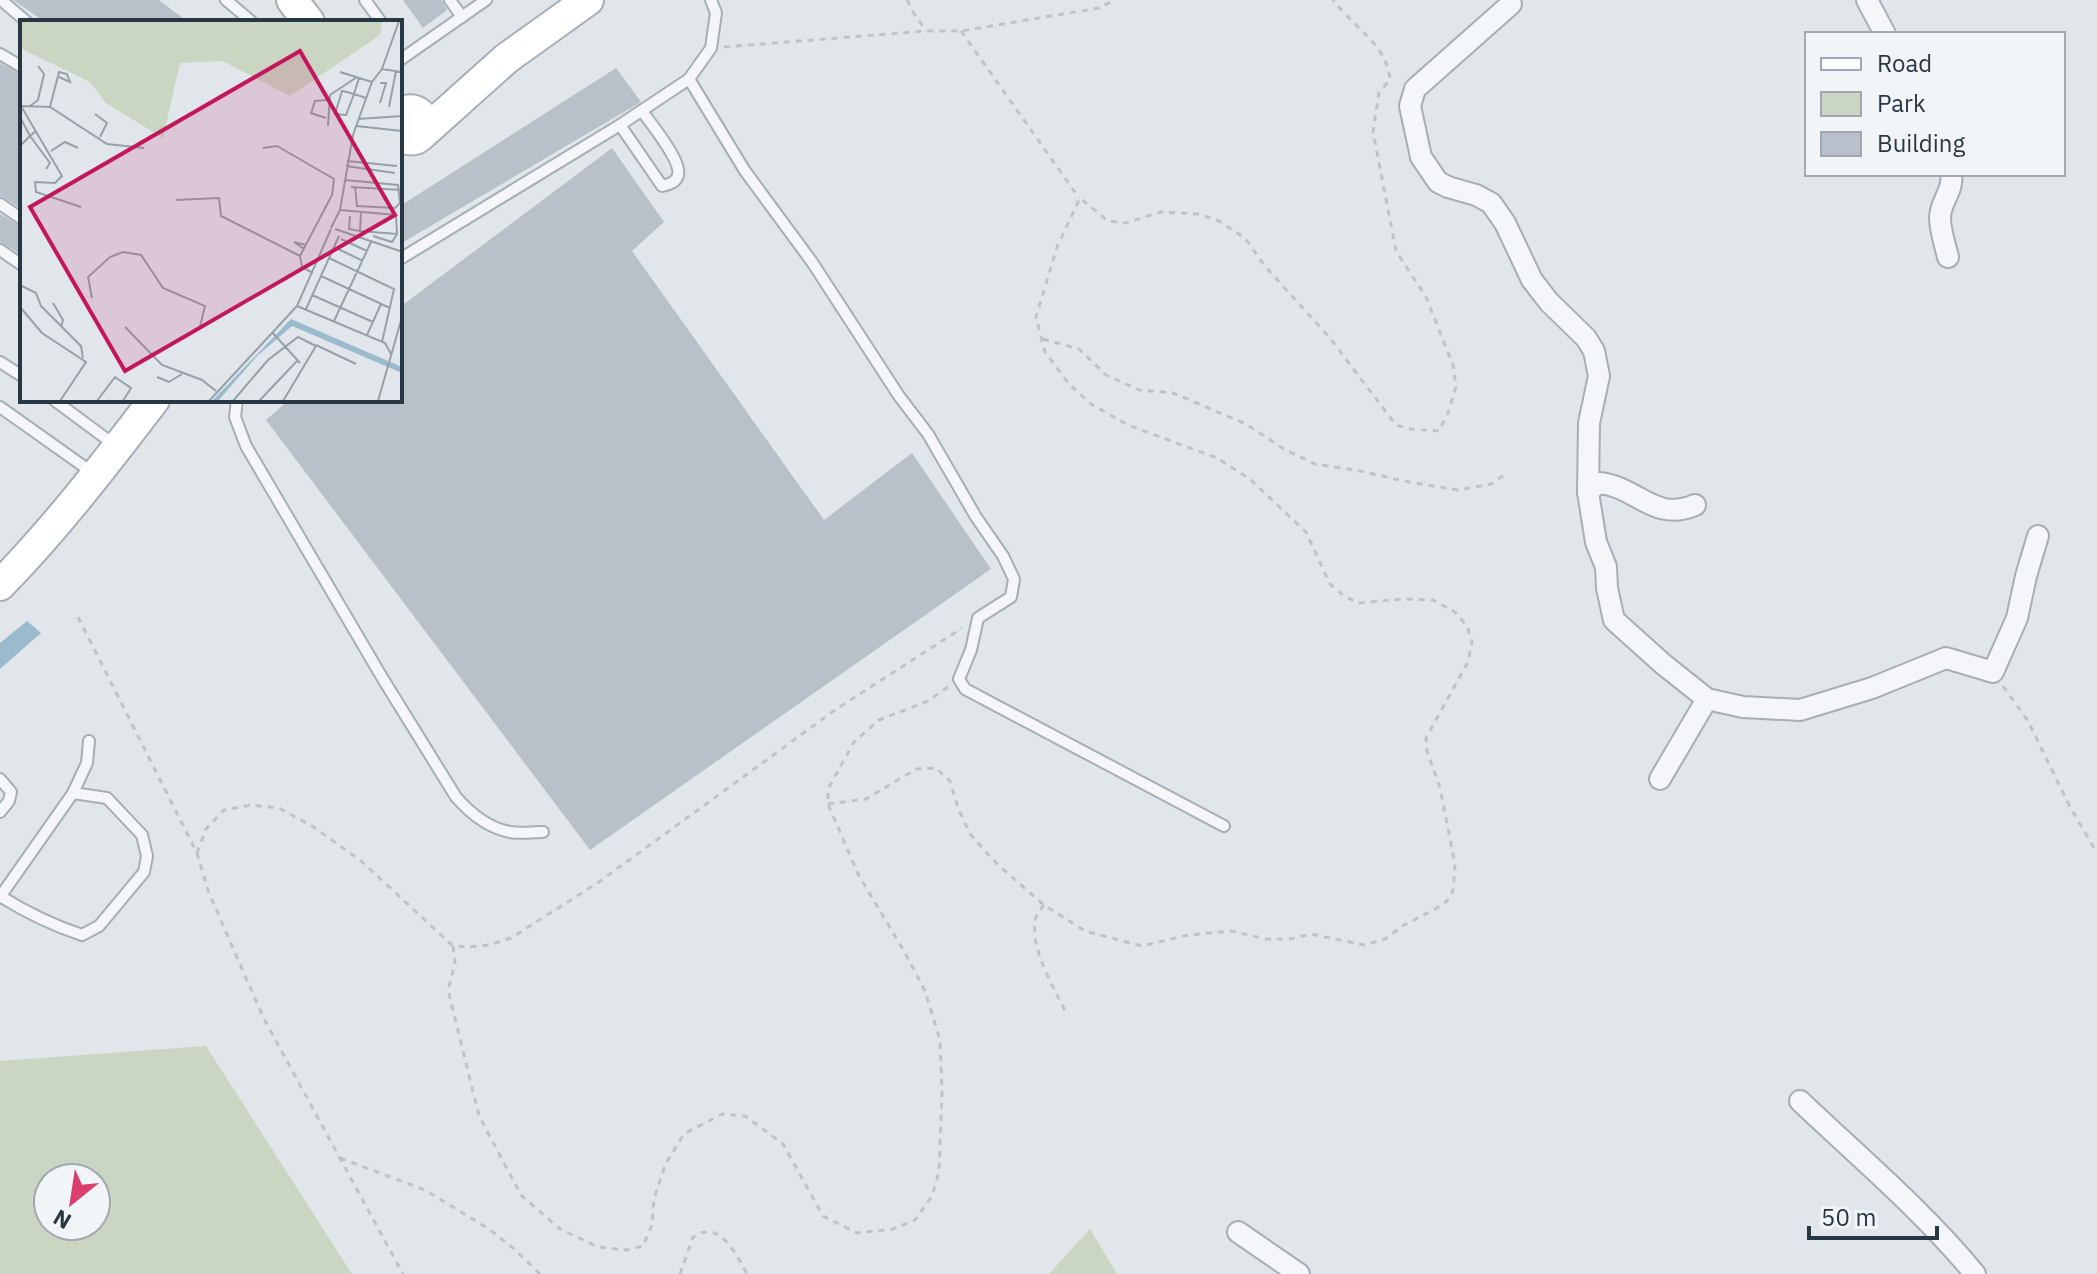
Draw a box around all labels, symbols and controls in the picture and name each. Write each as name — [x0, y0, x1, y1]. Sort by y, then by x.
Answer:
inset map — [20, 20, 402, 402]
legend — [1805, 32, 2065, 176]
text: Road — [1877, 47, 1932, 79]
text: Park — [1877, 87, 1926, 119]
text: Building — [1877, 127, 1965, 159]
north arrow — [32, 1162, 112, 1242]
scale bar — [1809, 1190, 1937, 1240]
text: 50 m — [1821, 1201, 1876, 1233]
text: N — [48, 1203, 76, 1236]

